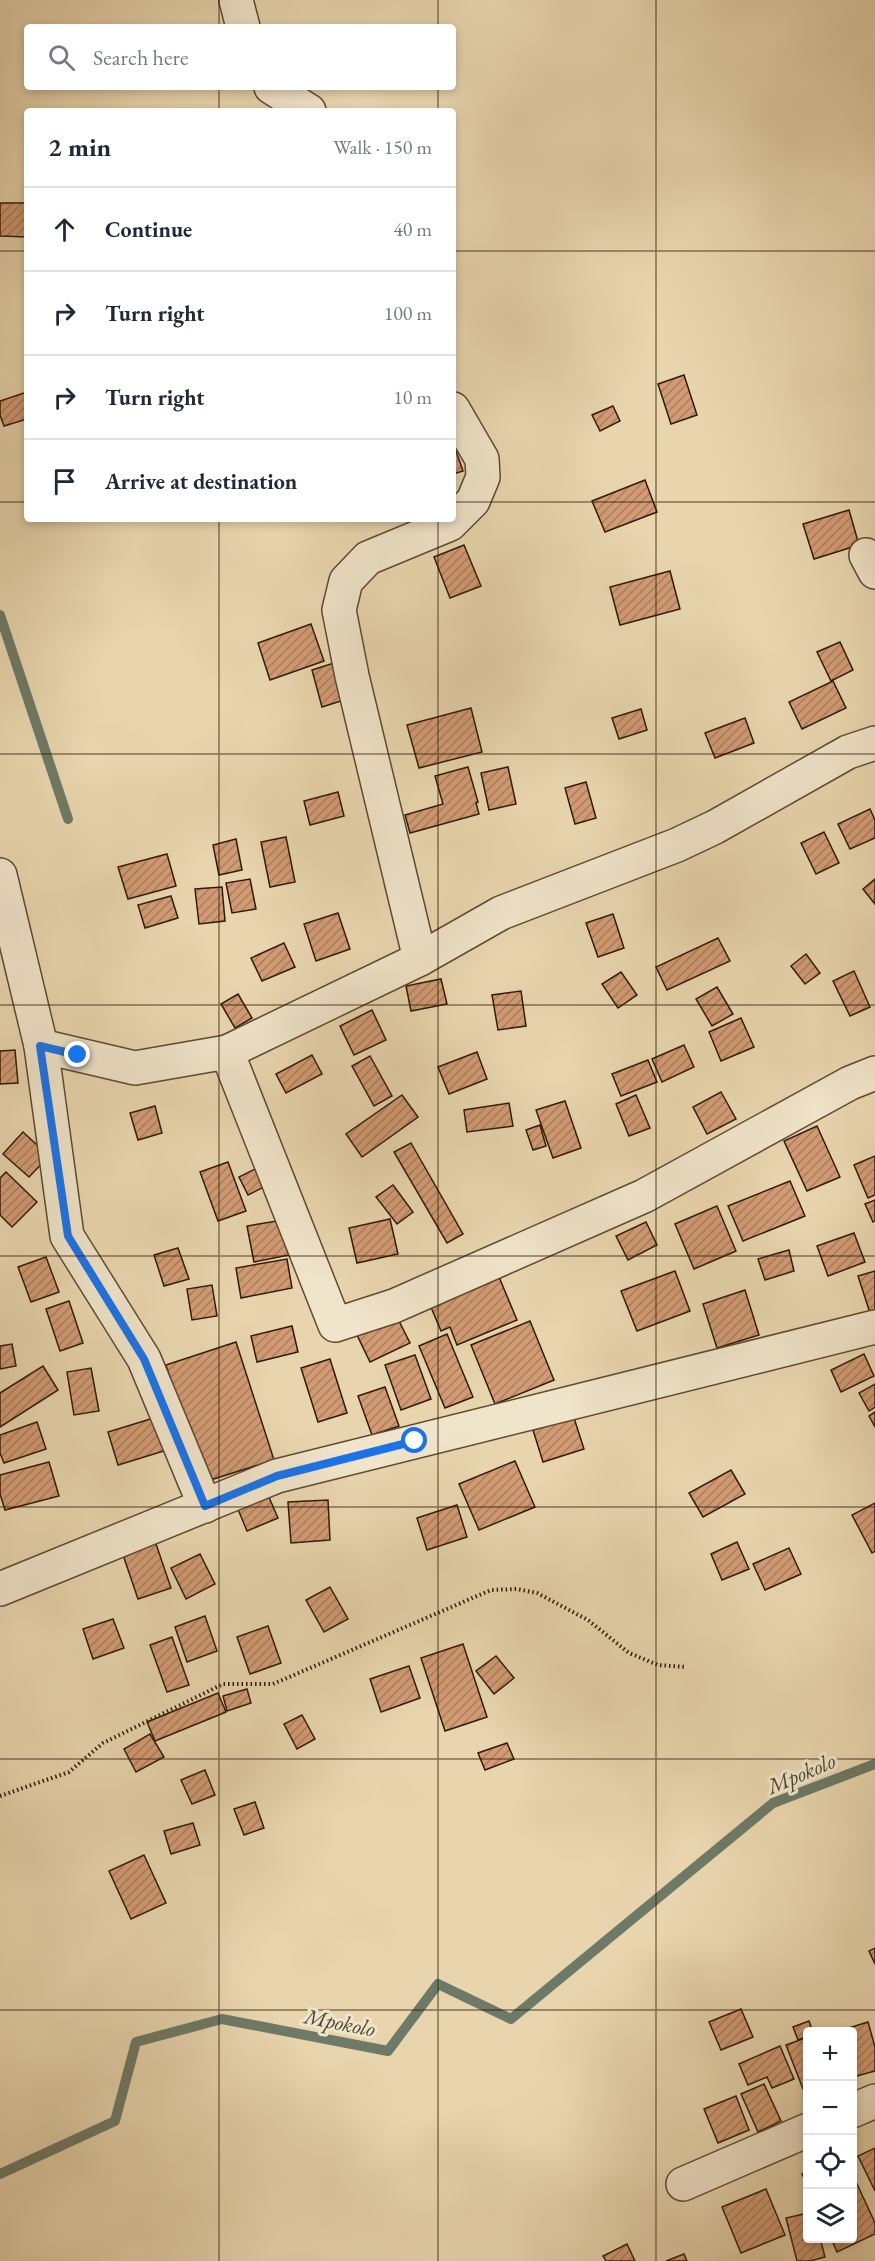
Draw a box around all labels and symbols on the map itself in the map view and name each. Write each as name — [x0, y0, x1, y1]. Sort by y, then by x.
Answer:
route end — [64, 1041, 90, 1067]
route start — [401, 1427, 427, 1453]
water label: Mpokolo — [761, 1746, 840, 1802]
water label: Mpokolo — [300, 2001, 378, 2044]

